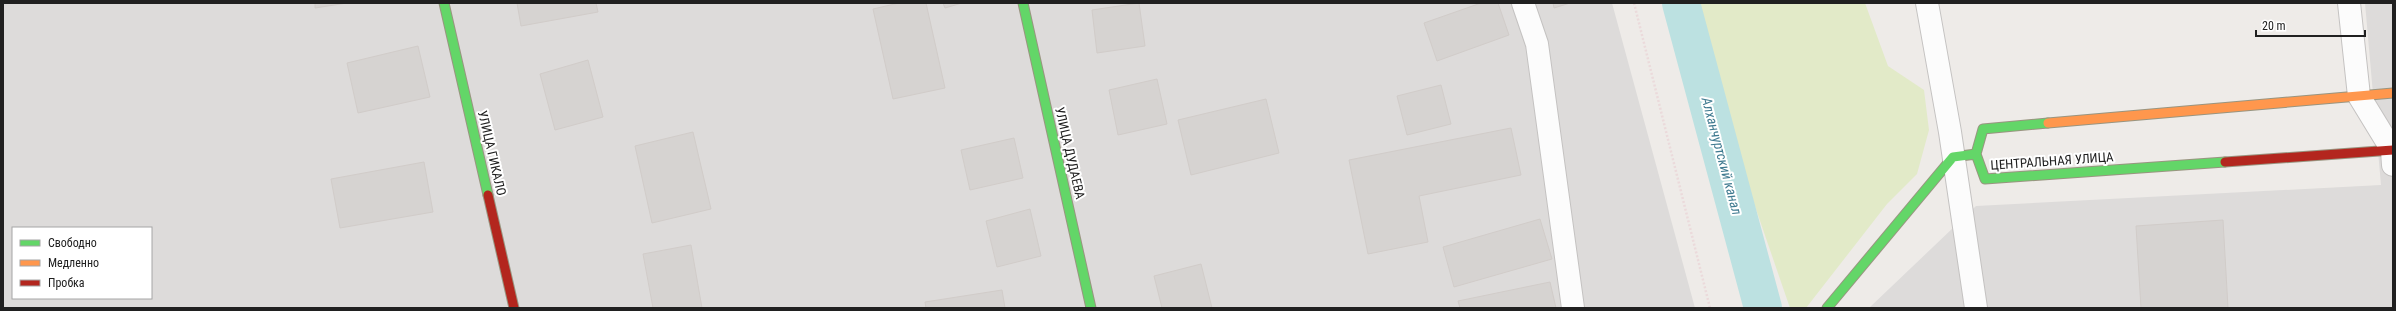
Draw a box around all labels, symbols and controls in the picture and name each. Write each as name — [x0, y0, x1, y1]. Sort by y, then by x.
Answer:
scale bar — [2256, 12, 2365, 38]
text: 20 m — [2262, 19, 2286, 33]
water label: Алханчуртский канал — [1698, 95, 1745, 217]
street label: УЛИЦА ДУДАЕВА — [1052, 105, 1088, 201]
street label: УЛИЦА ГИКАЛО — [475, 109, 509, 197]
street label: ЦЕНТРАЛЬНАЯ УЛИЦА — [1990, 149, 2115, 173]
legend — [12, 227, 152, 299]
text: Свободно — [48, 236, 97, 250]
text: Медленно — [48, 256, 99, 270]
text: Пробка — [48, 276, 85, 290]

